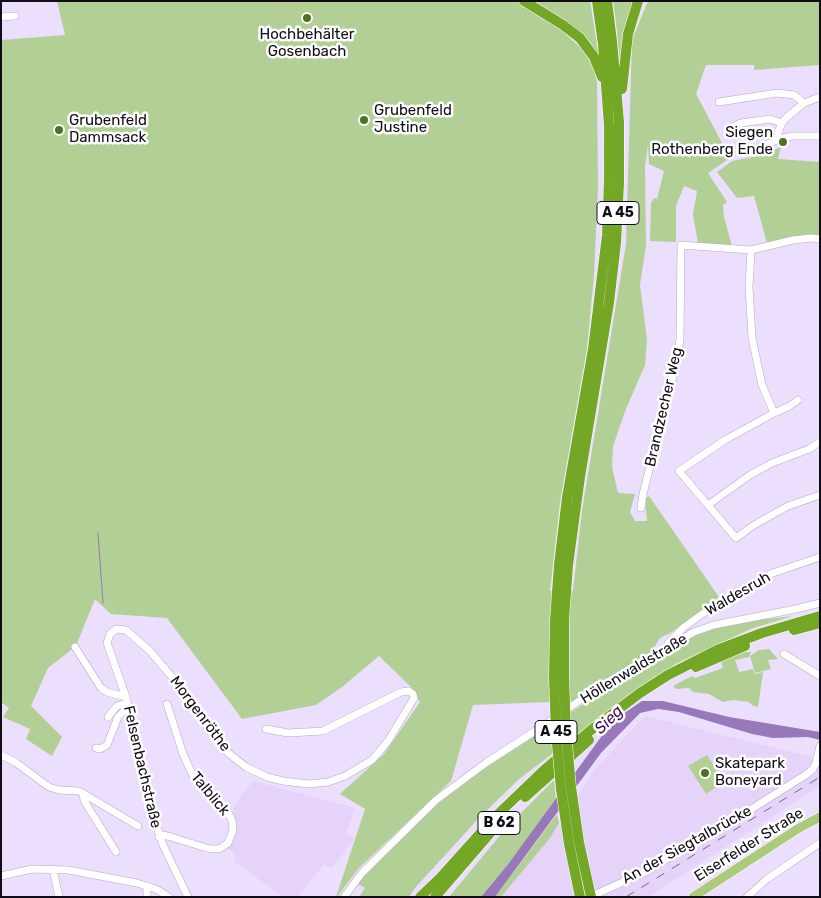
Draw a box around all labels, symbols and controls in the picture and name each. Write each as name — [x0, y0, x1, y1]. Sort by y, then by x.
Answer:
marker: Hochbehälter Gosenbach — [301, 12, 313, 24]
place label: Hochbehälter Gosenbach — [259, 26, 355, 61]
place label: Grubenfeld Justine — [374, 102, 452, 137]
place label: Grubenfeld Dammsack — [69, 112, 147, 147]
marker: Grubenfeld Justine — [358, 114, 370, 126]
marker: Grubenfeld Dammsack — [53, 124, 65, 136]
place label: Siegen Rothenberg Ende — [651, 124, 773, 159]
marker: Siegen Rothenberg Ende — [777, 136, 789, 148]
road number: A 45 — [597, 202, 639, 224]
street label: Brandzecher Weg — [641, 346, 687, 468]
street label: Waldesruh — [702, 568, 774, 620]
street label: Höllenwaldstraße — [577, 630, 691, 708]
street label: Morgenröthe — [166, 673, 234, 755]
water label: Sieg — [591, 702, 627, 738]
street label: Felsenbachstraße — [119, 704, 165, 830]
road number: A 45 — [535, 720, 577, 744]
place label: Skatepark Boneyard — [715, 755, 785, 790]
marker: Skatepark Boneyard — [699, 767, 711, 779]
street label: Talblick — [187, 769, 233, 819]
street label: An der Siegtalbrücke — [619, 802, 755, 888]
street label: Eiserfelder Straße — [691, 804, 807, 886]
road number: B 62 — [478, 811, 520, 834]

